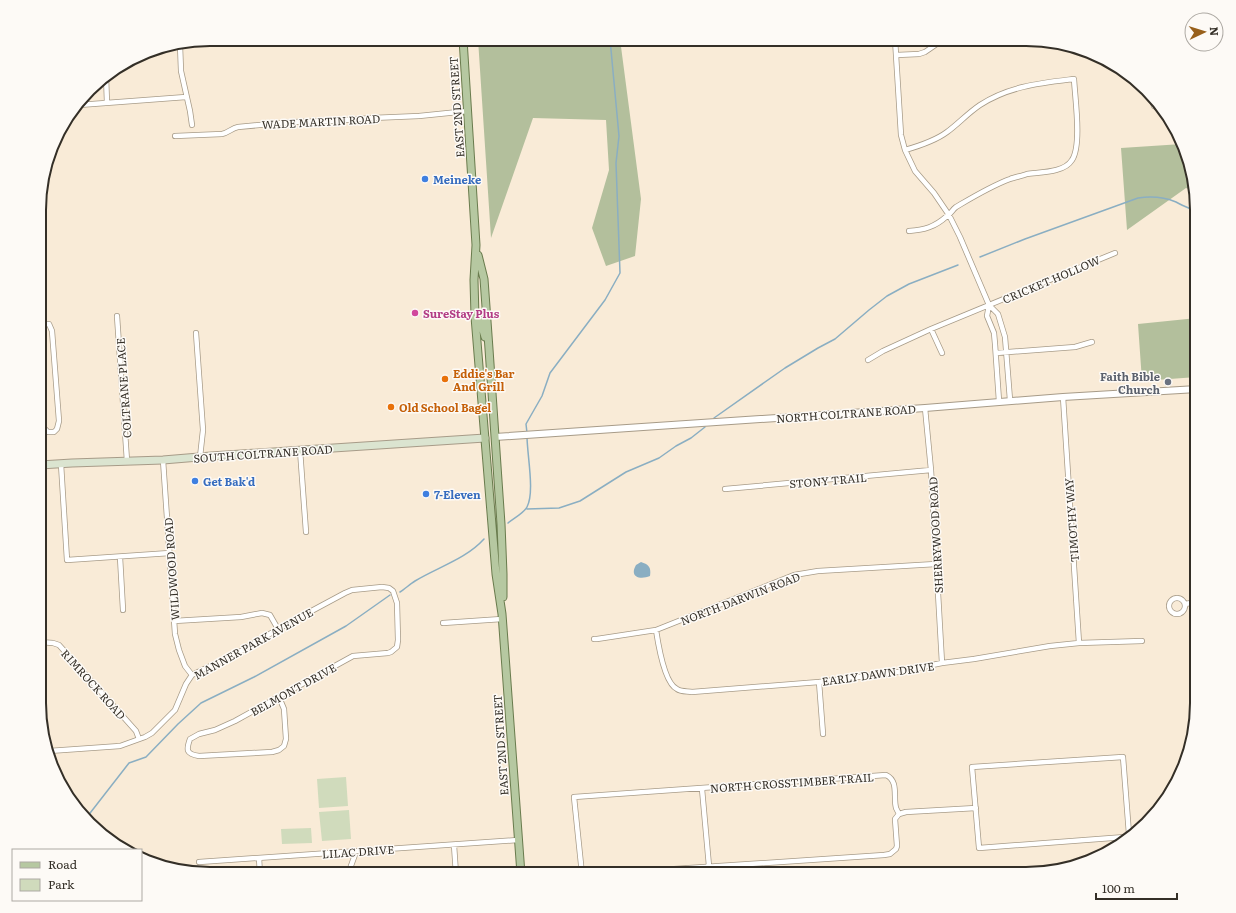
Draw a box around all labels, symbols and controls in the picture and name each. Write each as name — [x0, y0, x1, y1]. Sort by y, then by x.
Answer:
north arrow — [1184, 12, 1224, 52]
text: N — [1207, 26, 1223, 36]
street label: EAST 2ND STREET — [444, 56, 468, 158]
street label: WADE MARTIN ROAD — [261, 110, 381, 132]
place label: Meineke — [433, 171, 481, 187]
marker: Meineke — [420, 174, 430, 184]
street label: CRICKET HOLLOW — [1000, 251, 1102, 307]
place label: SureStay Plus — [423, 305, 500, 321]
marker: SureStay Plus — [410, 308, 420, 318]
street label: COLTRANE PLACE — [112, 337, 134, 439]
place label: Eddie's Bar And Grill — [453, 365, 514, 394]
place label: Faith Bible Church — [1100, 368, 1160, 397]
marker: Eddie's Bar And Grill — [440, 374, 450, 384]
marker: Faith Bible Church — [1163, 377, 1173, 387]
place label: Old School Bagel — [399, 399, 491, 415]
street label: NORTH COLTRANE ROAD — [776, 400, 916, 426]
marker: Old School Bagel — [386, 402, 396, 412]
street label: SOUTH COLTRANE ROAD — [193, 440, 333, 466]
street label: STONY TRAIL — [789, 469, 867, 491]
place label: Get Bak'd — [203, 473, 255, 489]
marker: Get Bak'd — [190, 476, 200, 486]
street label: SHERRYWOOD ROAD — [924, 476, 946, 594]
street label: TIMOTHY WAY — [1060, 477, 1082, 563]
place label: 7-Eleven — [434, 486, 481, 502]
marker: 7-Eleven — [421, 489, 431, 499]
street label: WILDWOOD ROAD — [159, 517, 183, 621]
street label: NORTH DARWIN ROAD — [678, 568, 802, 628]
street label: MANNER PARK AVENUE — [190, 603, 316, 683]
street label: RIMROCK ROAD — [58, 645, 130, 723]
street label: EARLY DAWN DRIVE — [821, 657, 935, 689]
street label: BELMONT DRIVE — [247, 659, 339, 719]
street label: EAST 2ND STREET — [488, 694, 512, 796]
street label: NORTH CROSSTIMBER TRAIL — [709, 768, 875, 796]
street label: LILAC DRIVE — [321, 840, 395, 862]
legend — [12, 849, 142, 901]
text: Road — [48, 855, 78, 873]
text: Park — [48, 875, 75, 893]
scale bar — [1096, 875, 1177, 901]
text: 100 m — [1102, 879, 1135, 897]

